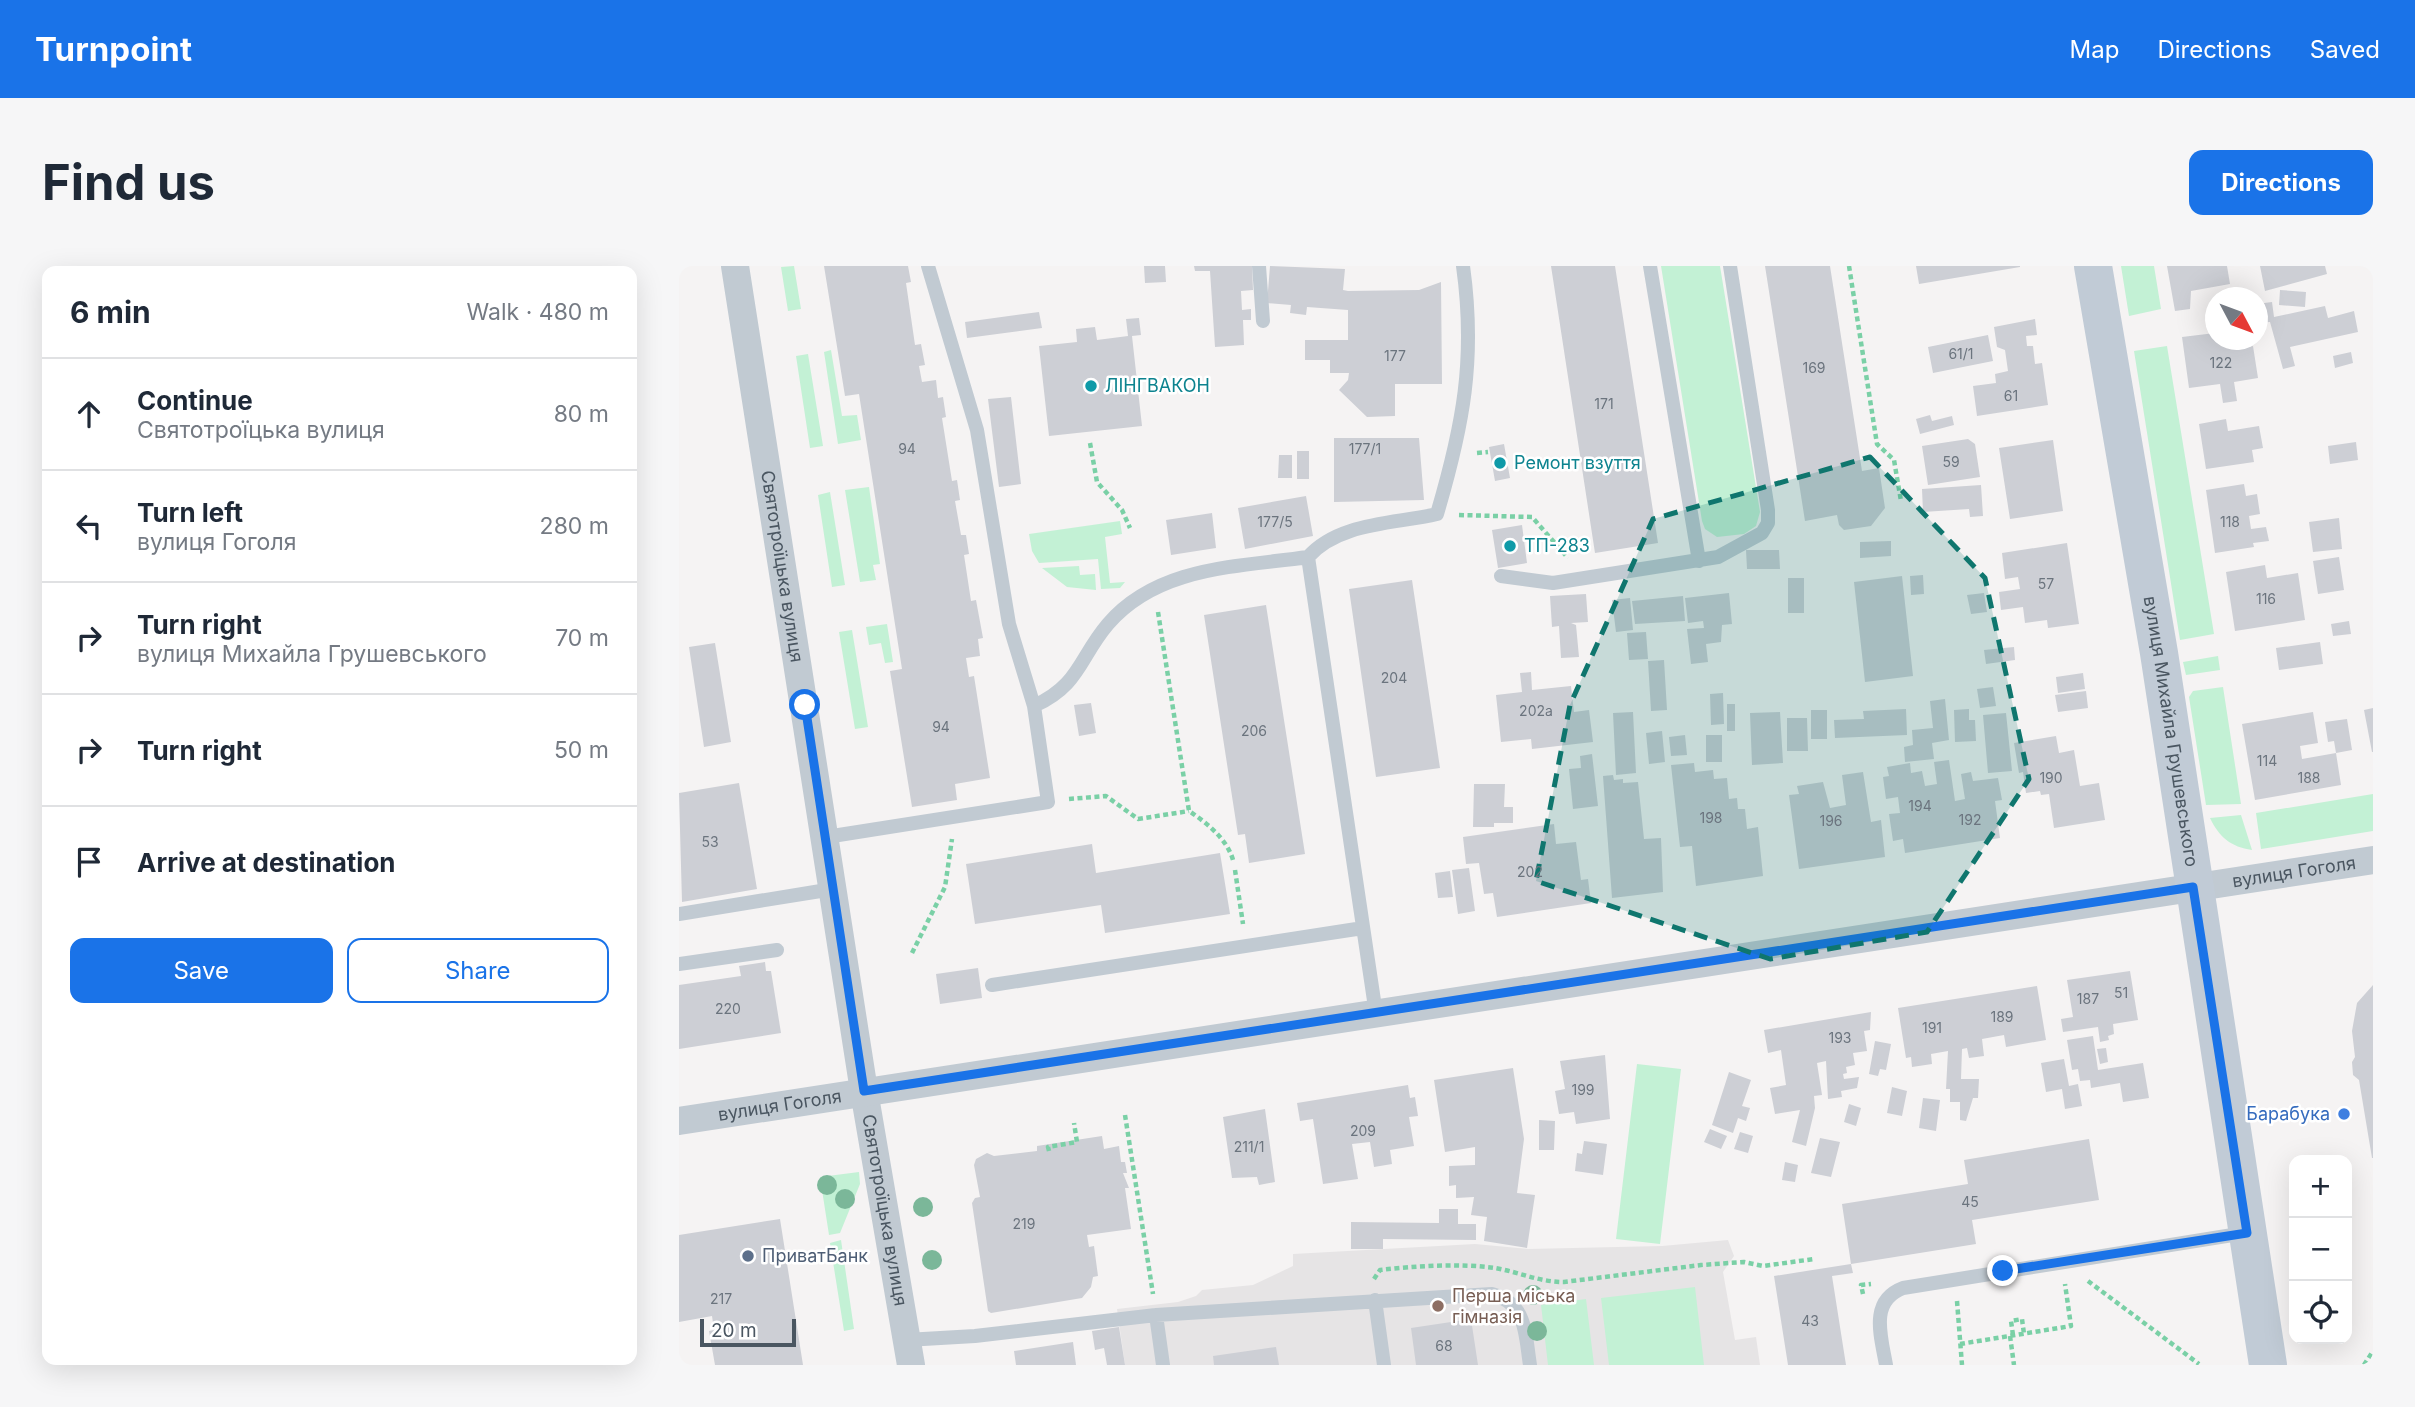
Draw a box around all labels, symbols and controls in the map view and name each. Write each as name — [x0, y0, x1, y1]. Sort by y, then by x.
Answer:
text: Turnpoint — [35, 29, 192, 69]
text: Map — [2070, 35, 2119, 64]
text: Directions — [2157, 35, 2272, 64]
text: Saved — [2310, 35, 2380, 64]
button: Directions — [2189, 150, 2373, 215]
text: Find us — [42, 153, 215, 212]
north arrow — [2205, 287, 2268, 350]
text: 6 min — [70, 294, 151, 330]
text: Walk · 480 m — [467, 298, 609, 326]
house number: 61/1 — [1948, 345, 1974, 362]
house number: 177 — [1384, 347, 1406, 364]
house number: 122 — [2210, 354, 2232, 371]
house number: 169 — [1802, 359, 1826, 376]
place label: ЛІНГВАКОН — [1105, 375, 1210, 396]
marker: ЛІНГВАКОН — [1083, 378, 1099, 394]
text: Continue — [137, 385, 253, 416]
house number: 61 — [2004, 387, 2018, 404]
icon: ahead — [70, 395, 108, 433]
house number: 171 — [1594, 395, 1614, 412]
text: 80 m — [554, 400, 609, 428]
text: Святотроїцька вулиця — [137, 416, 385, 444]
house number: 94 — [898, 440, 916, 457]
house number: 177/1 — [1349, 440, 1381, 457]
place label: Ремонт взуття — [1514, 452, 1641, 473]
house number: 59 — [1942, 453, 1960, 470]
marker: Ремонт взуття — [1492, 455, 1508, 471]
street label: Святотроїцька вулиця — [757, 469, 808, 664]
text: Turn left — [137, 497, 243, 528]
icon: left — [70, 507, 108, 545]
text: 280 m — [540, 512, 609, 540]
house number: 177/5 — [1257, 513, 1293, 530]
house number: 118 — [2220, 513, 2240, 530]
text: вулиця Гоголя — [137, 528, 296, 556]
place label: ТП-283 — [1524, 535, 1590, 556]
marker: ТП-283 — [1502, 538, 1518, 554]
house number: 57 — [2038, 575, 2054, 592]
house number: 116 — [2256, 590, 2276, 607]
street label: вулиця Михайла Грушевського — [2139, 594, 2203, 868]
text: Turn right — [137, 609, 262, 640]
icon: right — [70, 619, 108, 657]
text: 70 m — [555, 624, 609, 652]
text: вулиця Михайла Грушевського — [137, 640, 487, 668]
house number: 204 — [1381, 669, 1407, 686]
route start — [789, 689, 820, 720]
house number: 202а — [1519, 702, 1553, 719]
house number: 94 — [932, 718, 950, 735]
house number: 206 — [1241, 722, 1267, 739]
icon: right — [70, 731, 108, 769]
text: Turn right — [137, 735, 262, 766]
text: 50 m — [554, 736, 609, 764]
house number: 114 — [2257, 752, 2277, 769]
house number: 190 — [2039, 769, 2063, 786]
house number: 188 — [2297, 769, 2321, 786]
house number: 194 — [1908, 797, 1932, 814]
house number: 198 — [1699, 809, 1723, 826]
house number: 192 — [1959, 811, 1981, 828]
house number: 196 — [1819, 812, 1843, 829]
house number: 53 — [701, 833, 719, 850]
icon: arrive — [70, 843, 108, 881]
text: Arrive at destination — [137, 847, 396, 878]
street label: вулиця Гоголя — [2231, 852, 2357, 892]
house number: 202 — [1517, 863, 1543, 880]
button: Save — [70, 938, 333, 1003]
button: Share — [347, 938, 609, 1003]
house number: 51 — [2114, 984, 2128, 1001]
house number: 187 — [2077, 990, 2099, 1007]
house number: 220 — [715, 1000, 741, 1017]
house number: 189 — [1990, 1008, 2014, 1025]
house number: 191 — [1922, 1019, 1942, 1036]
house number: 193 — [1828, 1029, 1852, 1046]
house number: 199 — [1571, 1081, 1595, 1098]
street label: вулиця Гоголя — [716, 1085, 843, 1125]
place label: Барабука — [2246, 1103, 2330, 1124]
marker: Барабука — [2336, 1106, 2352, 1122]
street label: Святотроїцька вулиця — [858, 1113, 912, 1308]
house number: 209 — [1350, 1122, 1376, 1139]
house number: 211/1 — [1234, 1138, 1264, 1155]
map controls — [2289, 1155, 2352, 1344]
button: + — [2289, 1155, 2352, 1218]
house number: 45 — [1961, 1193, 1979, 1210]
house number: 219 — [1013, 1215, 1035, 1232]
button: − — [2289, 1218, 2352, 1281]
place label: ПриватБанк — [762, 1245, 868, 1266]
marker: ПриватБанк — [740, 1248, 756, 1264]
route end — [1987, 1255, 2018, 1286]
button: locate — [2289, 1281, 2352, 1344]
place label: Перша міська гімназія — [1452, 1285, 1575, 1327]
house number: 217 — [710, 1290, 732, 1307]
marker: Перша міська гімназія — [1430, 1298, 1446, 1314]
house number: 43 — [1801, 1312, 1819, 1329]
scale bar — [700, 1316, 796, 1348]
text: 20 m — [711, 1319, 757, 1342]
house number: 68 — [1435, 1337, 1453, 1354]

